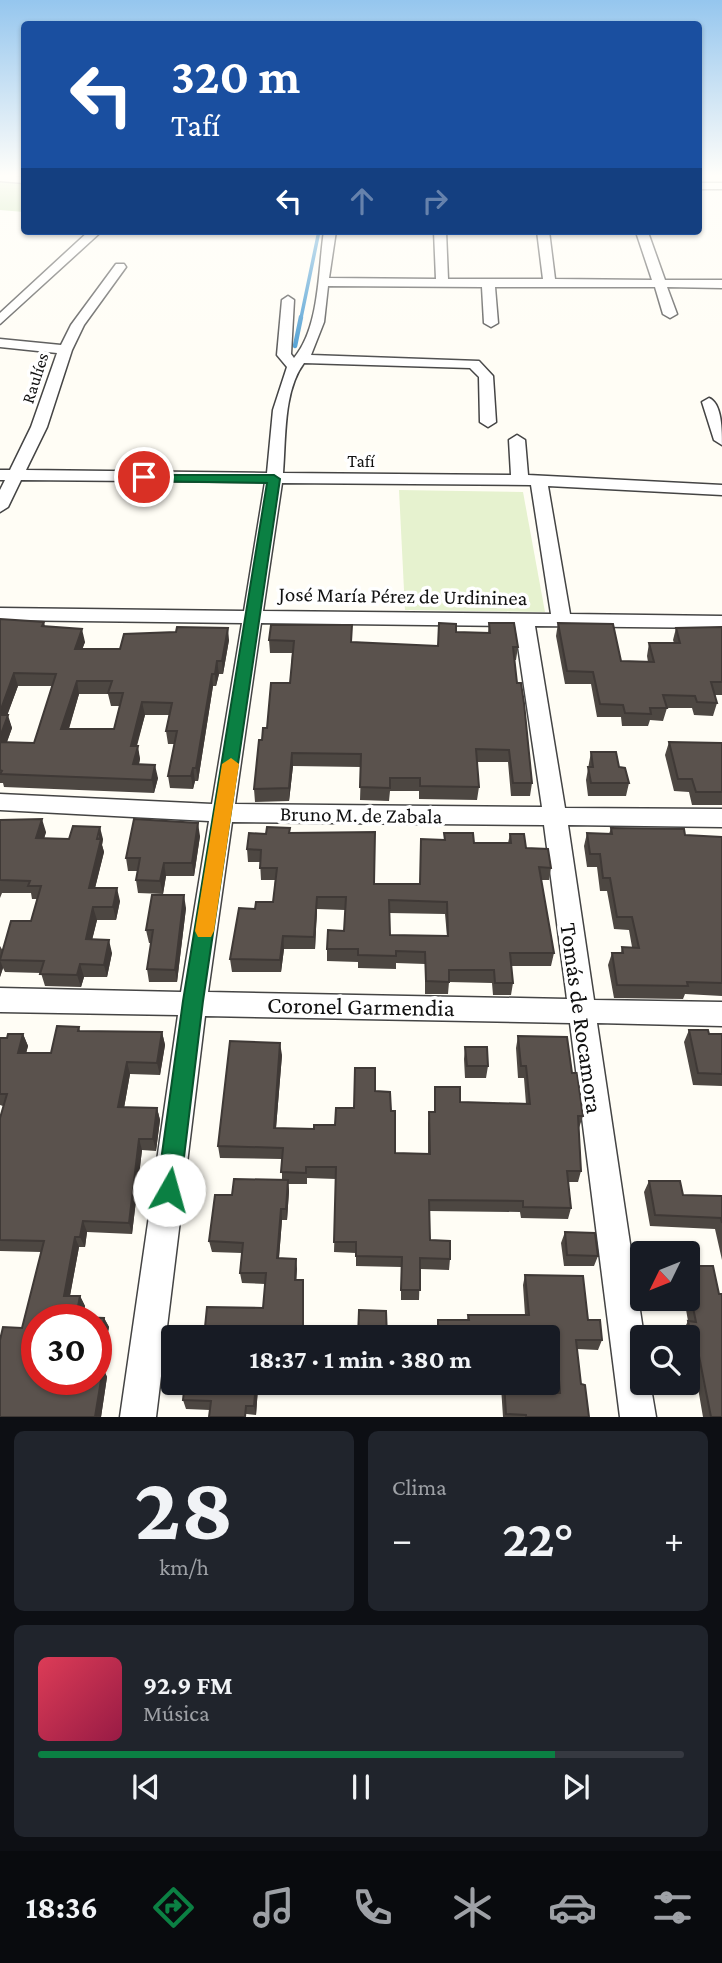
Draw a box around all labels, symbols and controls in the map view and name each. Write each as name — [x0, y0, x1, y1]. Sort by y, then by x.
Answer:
icon: left — [56, 49, 147, 140]
text: 320 m — [171, 49, 300, 104]
text: Tafí — [171, 107, 220, 143]
icon: left — [270, 182, 308, 220]
icon: ahead — [343, 182, 381, 220]
icon: right — [416, 182, 454, 220]
street label: Raulíes — [17, 350, 53, 406]
pin — [114, 447, 174, 507]
street label: Tafí — [347, 451, 376, 471]
icon: arrive — [125, 458, 163, 496]
street label: José María Pérez de Urdininea — [276, 582, 528, 610]
street label: Bruno M. de Zabala — [280, 802, 443, 828]
street label: Tomás de Rocamora — [555, 921, 609, 1115]
street label: Coronel Garmendia — [267, 991, 455, 1021]
position arrow — [132, 1153, 206, 1227]
north arrow — [630, 1241, 700, 1311]
map controls — [630, 1241, 700, 1395]
speed limit sign: 30 — [21, 1304, 112, 1395]
button: search — [630, 1325, 700, 1395]
text: 18:37 · 1 min · 380 m — [250, 1345, 472, 1374]
text: 28 — [134, 1457, 234, 1559]
text: Clima — [392, 1474, 447, 1500]
text: 22° — [502, 1509, 574, 1567]
text: − — [392, 1518, 412, 1560]
text: + — [664, 1518, 684, 1560]
text: km/h — [159, 1554, 209, 1580]
text: 92.9 FM — [143, 1671, 233, 1700]
text: Música — [143, 1700, 210, 1726]
icon: previous — [127, 1768, 165, 1806]
icon: pause — [342, 1768, 380, 1806]
icon: next — [557, 1768, 595, 1806]
icon: directions — [149, 1883, 198, 1932]
icon: music — [249, 1883, 298, 1932]
icon: phone — [348, 1883, 397, 1932]
icon: climate — [448, 1883, 497, 1932]
icon: car — [548, 1883, 597, 1932]
icon: filters — [648, 1883, 697, 1932]
text: 18:36 — [25, 1889, 98, 1925]

